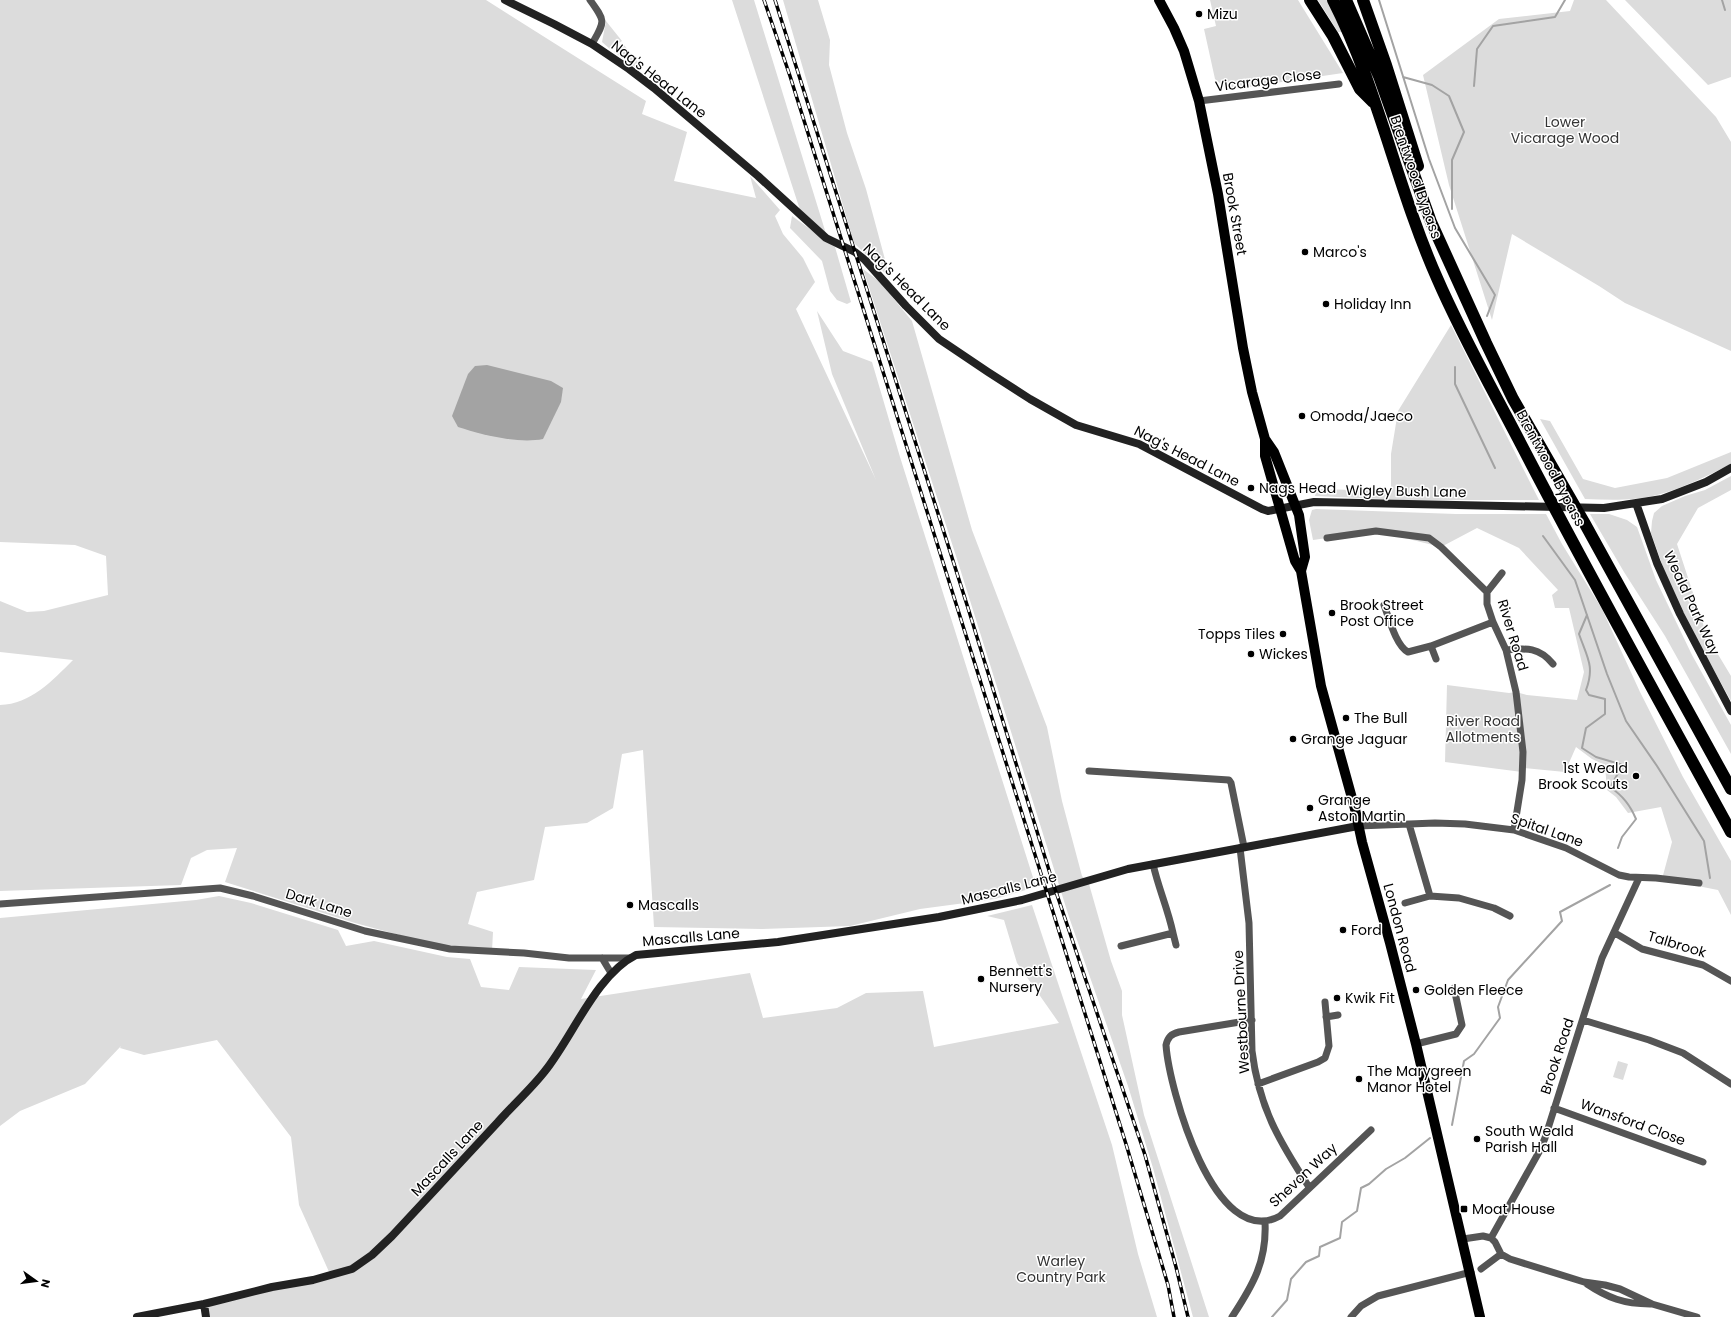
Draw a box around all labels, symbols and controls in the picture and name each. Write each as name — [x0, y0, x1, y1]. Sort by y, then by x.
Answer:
place label: Mizu — [1207, 4, 1238, 24]
marker: Mizu — [1194, 9, 1204, 19]
street label: Nag's Head Lane — [607, 35, 711, 123]
street label: Vicarage Close — [1214, 64, 1322, 96]
park label: Lower Vicarage Wood — [1511, 112, 1619, 148]
street label: Brentwood Bypass — [1386, 113, 1446, 241]
street label: Brook Street — [1218, 171, 1252, 257]
street label: Nag's Head Lane — [859, 239, 955, 335]
place label: Marco's — [1313, 242, 1367, 262]
marker: Marco's — [1300, 247, 1310, 257]
place label: Holiday Inn — [1334, 294, 1411, 314]
marker: Holiday Inn — [1321, 299, 1331, 309]
place label: Omoda/Jaeco — [1310, 406, 1413, 426]
street label: Brentwood Bypass — [1512, 406, 1590, 530]
marker: Omoda/Jaeco — [1297, 411, 1307, 421]
street label: Nag's Head Lane — [1131, 421, 1244, 491]
place label: Nags Head — [1259, 478, 1336, 498]
street label: Wigley Bush Lane — [1345, 480, 1467, 502]
marker: Nags Head — [1246, 483, 1256, 493]
street label: Weald Park Way — [1659, 547, 1725, 659]
place label: Brook Street Post Office — [1340, 595, 1424, 631]
street label: River Road — [1493, 597, 1533, 673]
marker: Brook Street Post Office — [1327, 608, 1337, 618]
place label: Topps Tiles — [1198, 624, 1275, 644]
marker: Topps Tiles — [1278, 629, 1288, 639]
place label: Wickes — [1259, 644, 1308, 664]
marker: Wickes — [1246, 649, 1256, 659]
place label: The Bull — [1354, 708, 1407, 728]
park label: River Road Allotments — [1446, 711, 1520, 747]
marker: The Bull — [1341, 713, 1351, 723]
place label: Grange Jaguar — [1301, 729, 1407, 749]
marker: Grange Jaguar — [1288, 734, 1298, 744]
place label: 1st Weald Brook Scouts — [1538, 758, 1628, 794]
marker: 1st Weald Brook Scouts — [1631, 771, 1641, 781]
place label: Grange Aston Martin — [1318, 790, 1406, 826]
marker: Grange Aston Martin — [1305, 803, 1315, 813]
street label: Spital Lane — [1508, 808, 1586, 852]
street label: Mascalls Lane — [959, 866, 1059, 910]
street label: London Road — [1378, 881, 1422, 975]
street label: Dark Lane — [283, 883, 355, 923]
place label: Mascalls — [638, 895, 699, 915]
marker: Mascalls — [625, 900, 635, 910]
place label: Ford — [1351, 920, 1382, 940]
street label: Mascalls Lane — [641, 923, 741, 951]
marker: Ford — [1338, 925, 1348, 935]
street label: Talbrook — [1645, 926, 1710, 963]
street label: Westbourne Drive — [1228, 949, 1254, 1074]
place label: Bennett's Nursery — [989, 961, 1053, 997]
marker: Bennett's Nursery — [976, 974, 986, 984]
place label: Golden Fleece — [1424, 980, 1523, 1000]
marker: Golden Fleece — [1411, 985, 1421, 995]
place label: Kwik Fit — [1345, 988, 1395, 1008]
marker: Kwik Fit — [1332, 993, 1342, 1003]
street label: Brook Road — [1535, 1015, 1579, 1097]
place label: The Marygreen Manor Hotel — [1367, 1061, 1472, 1097]
marker: The Marygreen Manor Hotel — [1354, 1074, 1364, 1084]
street label: Wansford Close — [1578, 1094, 1689, 1150]
street label: Mascalls Lane — [406, 1115, 488, 1201]
place label: South Weald Parish Hall — [1485, 1121, 1574, 1157]
marker: South Weald Parish Hall — [1472, 1134, 1482, 1144]
street label: Shevon Way — [1265, 1138, 1341, 1212]
place label: Moat House — [1472, 1199, 1555, 1219]
marker: Moat House — [1459, 1204, 1469, 1214]
park label: Warley Country Park — [1016, 1251, 1107, 1287]
north arrow — [16, 1261, 56, 1301]
text: N — [37, 1277, 54, 1289]

